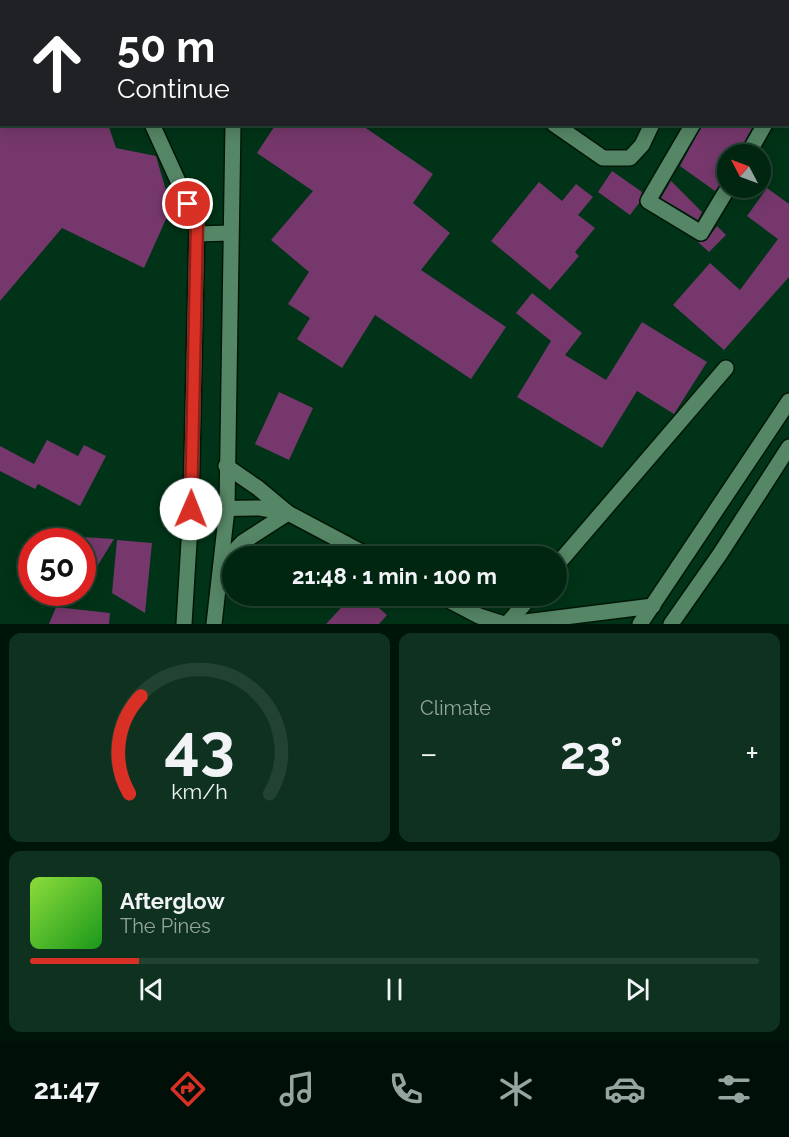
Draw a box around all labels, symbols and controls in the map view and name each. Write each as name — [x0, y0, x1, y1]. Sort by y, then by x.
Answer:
text: 50 m — [117, 23, 215, 72]
icon: ahead — [18, 24, 96, 102]
text: Continue — [117, 73, 230, 104]
north arrow — [717, 144, 771, 198]
map controls — [717, 144, 771, 198]
pin — [162, 178, 213, 229]
icon: arrive — [171, 187, 204, 220]
position arrow — [159, 477, 223, 541]
speed limit sign: 50 — [18, 528, 96, 606]
text: 21:48 · 1 min · 100 m — [292, 563, 497, 589]
text: Climate — [420, 696, 491, 720]
text: 43 — [164, 709, 235, 783]
text: 23° — [560, 727, 623, 780]
text: − — [420, 734, 438, 773]
text: + — [745, 734, 759, 773]
text: km/h — [171, 780, 228, 805]
text: Afterglow — [120, 888, 225, 914]
text: The Pines — [120, 914, 211, 938]
icon: previous — [135, 973, 168, 1006]
icon: pause — [378, 973, 411, 1006]
icon: next — [621, 973, 654, 1006]
icon: directions — [167, 1068, 209, 1110]
icon: music — [276, 1068, 318, 1110]
icon: phone — [385, 1068, 427, 1110]
icon: climate — [495, 1068, 537, 1110]
icon: car — [604, 1068, 646, 1110]
icon: filters — [713, 1068, 755, 1110]
text: 21:47 — [34, 1074, 99, 1105]

